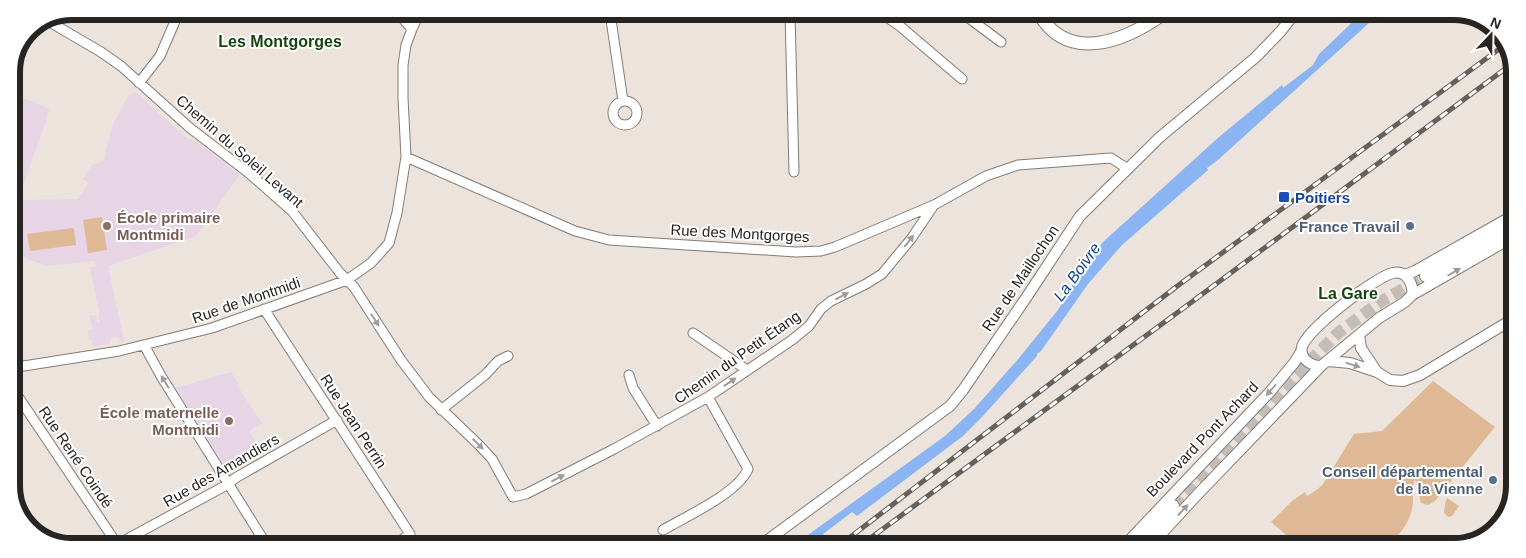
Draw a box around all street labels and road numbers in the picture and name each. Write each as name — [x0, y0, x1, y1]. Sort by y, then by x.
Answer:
street label: Chemin du Soleil Levant — [173, 91, 308, 211]
street label: Rue des Montgorges — [670, 221, 810, 245]
street label: Rue de Maillochon — [978, 222, 1062, 334]
street label: Rue de Montmidi — [190, 274, 302, 326]
street label: Chemin du Petit Étang — [671, 307, 803, 407]
street label: Rue Jean Perrin — [317, 371, 391, 471]
street label: Boulevard Pont Achard — [1143, 378, 1261, 500]
street label: Rue René Coindé — [36, 403, 116, 511]
street label: Rue des Amandiers — [160, 430, 282, 510]

